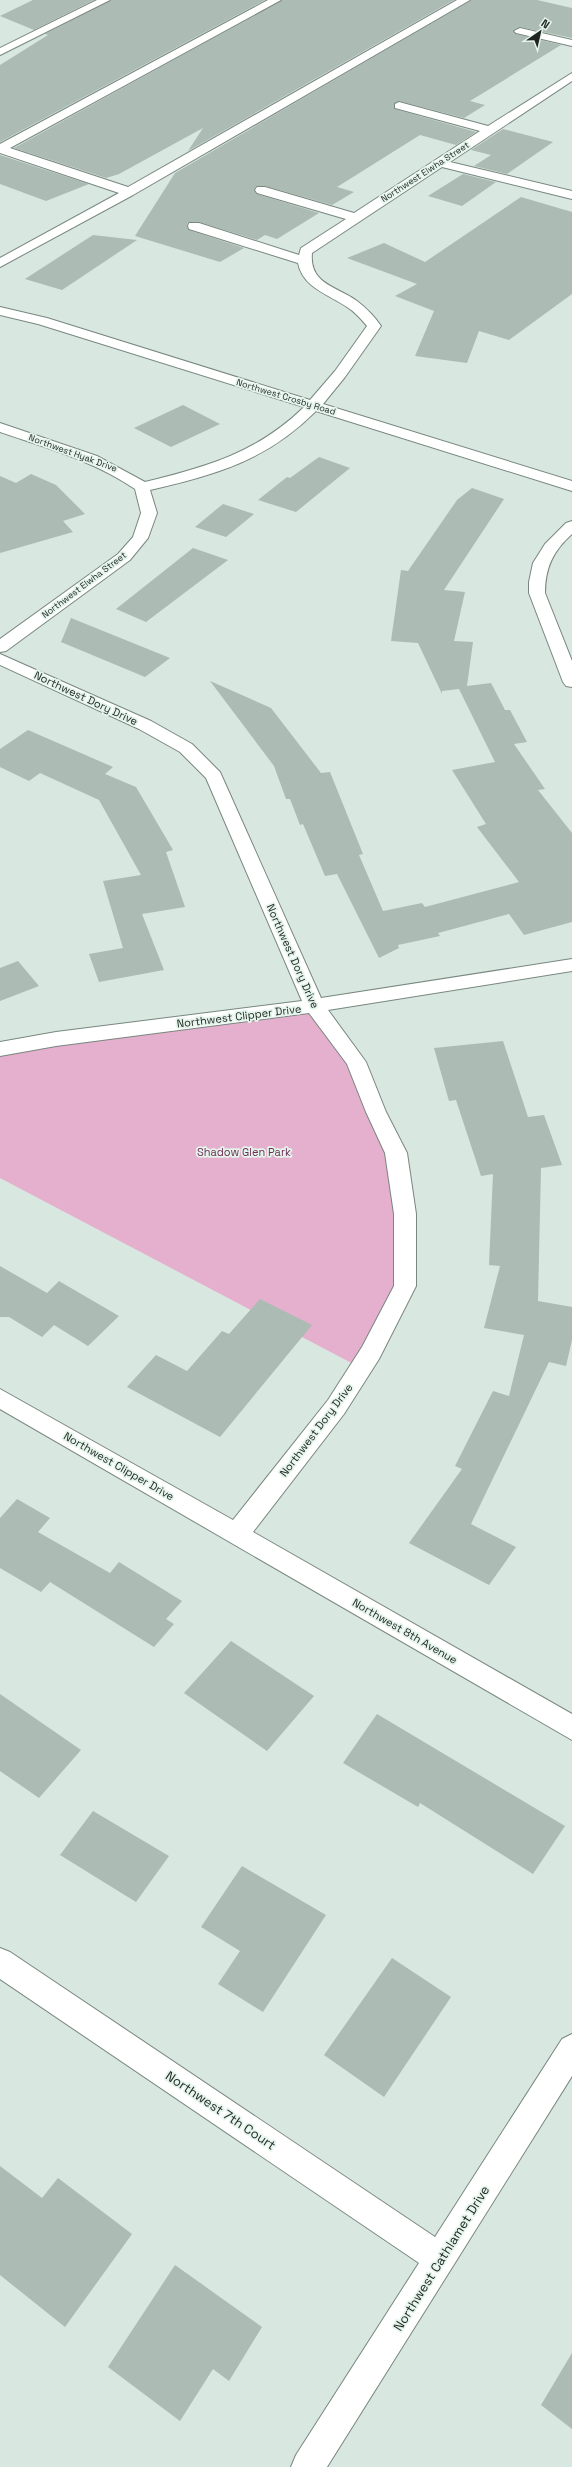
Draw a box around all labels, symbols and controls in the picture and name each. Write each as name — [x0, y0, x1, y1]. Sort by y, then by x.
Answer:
north arrow — [520, 12, 560, 52]
text: N — [539, 16, 553, 32]
street label: Northwest Elwha Street — [379, 139, 471, 205]
street label: Northwest Crosby Road — [235, 376, 337, 418]
street label: Northwest Hyak Drive — [27, 431, 119, 475]
street label: Northwest Elwha Street — [39, 549, 129, 621]
street label: Northwest Dory Drive — [32, 668, 140, 728]
street label: Northwest Dory Drive — [264, 902, 322, 1010]
street label: Northwest Clipper Drive — [176, 1001, 302, 1031]
park label: Shadow Glen Park — [197, 1145, 291, 1159]
street label: Northwest Dory Drive — [276, 1381, 356, 1479]
street label: Northwest Clipper Drive — [61, 1429, 177, 1503]
street label: Northwest 8th Avenue — [350, 1595, 460, 1667]
street label: Northwest 7th Court — [162, 2067, 279, 2154]
street label: Northwest Cathlamet Drive — [390, 2182, 493, 2334]

